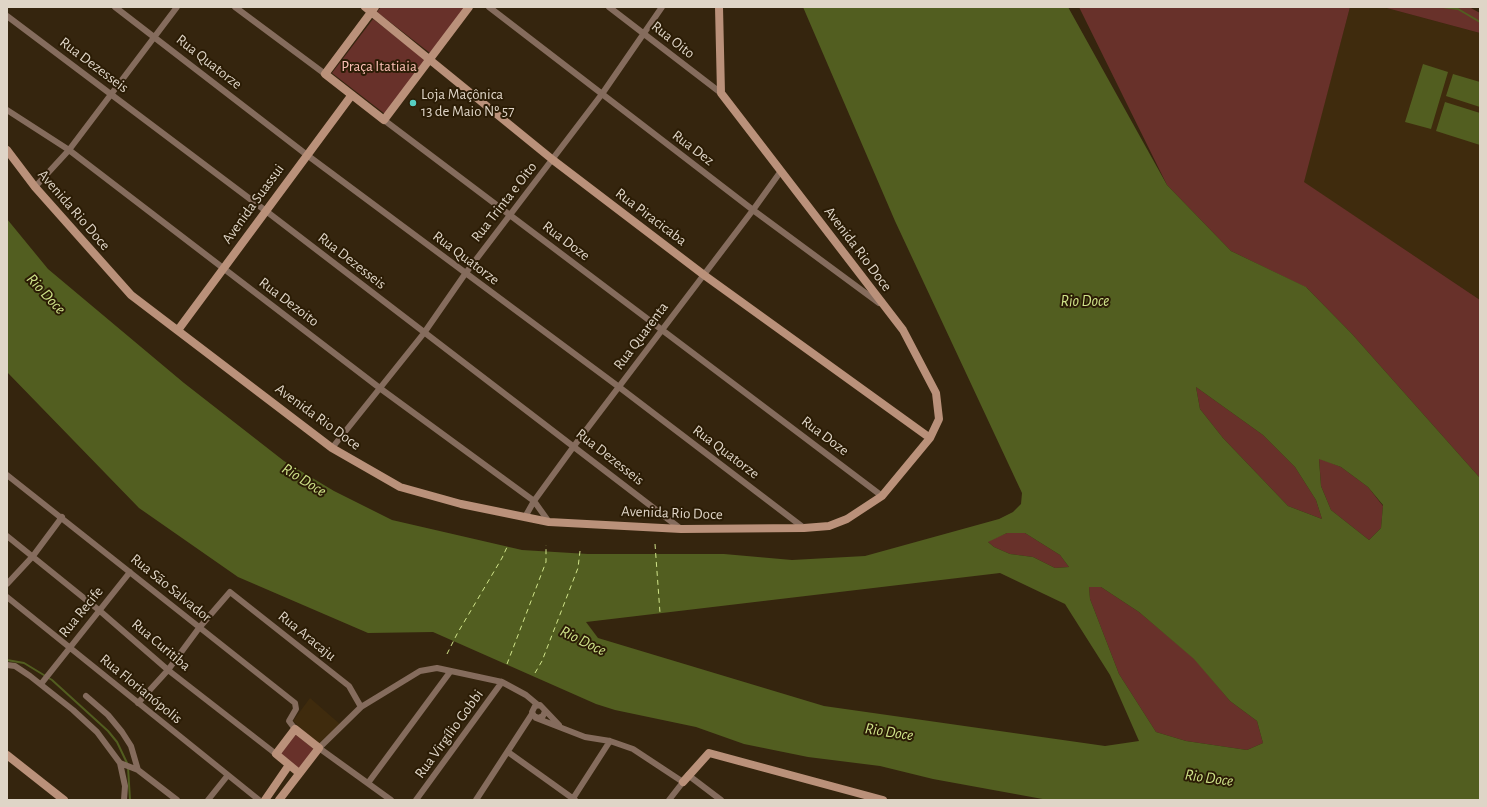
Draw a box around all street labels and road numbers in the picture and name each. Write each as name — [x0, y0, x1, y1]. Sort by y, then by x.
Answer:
street label: Rua Oito — [648, 17, 698, 63]
street label: Rua Quatorze — [172, 31, 246, 93]
street label: Rua Dezesseis — [56, 33, 132, 97]
street label: Rua Dez — [668, 126, 718, 170]
street label: Rua Trinta e Oito — [467, 158, 541, 246]
street label: Avenida Suassui — [218, 161, 288, 247]
street label: Avenida Rio Doce — [34, 166, 114, 254]
street label: Rua Piracicaba — [612, 184, 690, 250]
street label: Avenida Rio Doce — [820, 203, 896, 295]
street label: Rua Doze — [539, 217, 593, 265]
street label: Rua Quatorze — [429, 227, 503, 289]
street label: Rua Dezesseis — [314, 229, 390, 293]
street label: Rua Dezoito — [255, 274, 323, 330]
street label: Rua Quarenta — [610, 299, 672, 373]
street label: Avenida Rio Doce — [272, 380, 364, 454]
street label: Rua Doze — [798, 412, 852, 460]
street label: Rua Quatorze — [689, 421, 763, 483]
street label: Rua Dezesseis — [572, 425, 648, 489]
street label: Avenida Rio Doce — [621, 502, 723, 524]
street label: Rua São Salvador — [127, 550, 215, 626]
street label: Rua Recife — [55, 583, 107, 641]
street label: Rua Aracaju — [274, 607, 340, 665]
street label: Rua Curitiba — [128, 615, 194, 675]
street label: Rua Florianópolis — [96, 650, 186, 728]
street label: Rua Virgílio Gobbi — [411, 686, 487, 782]

